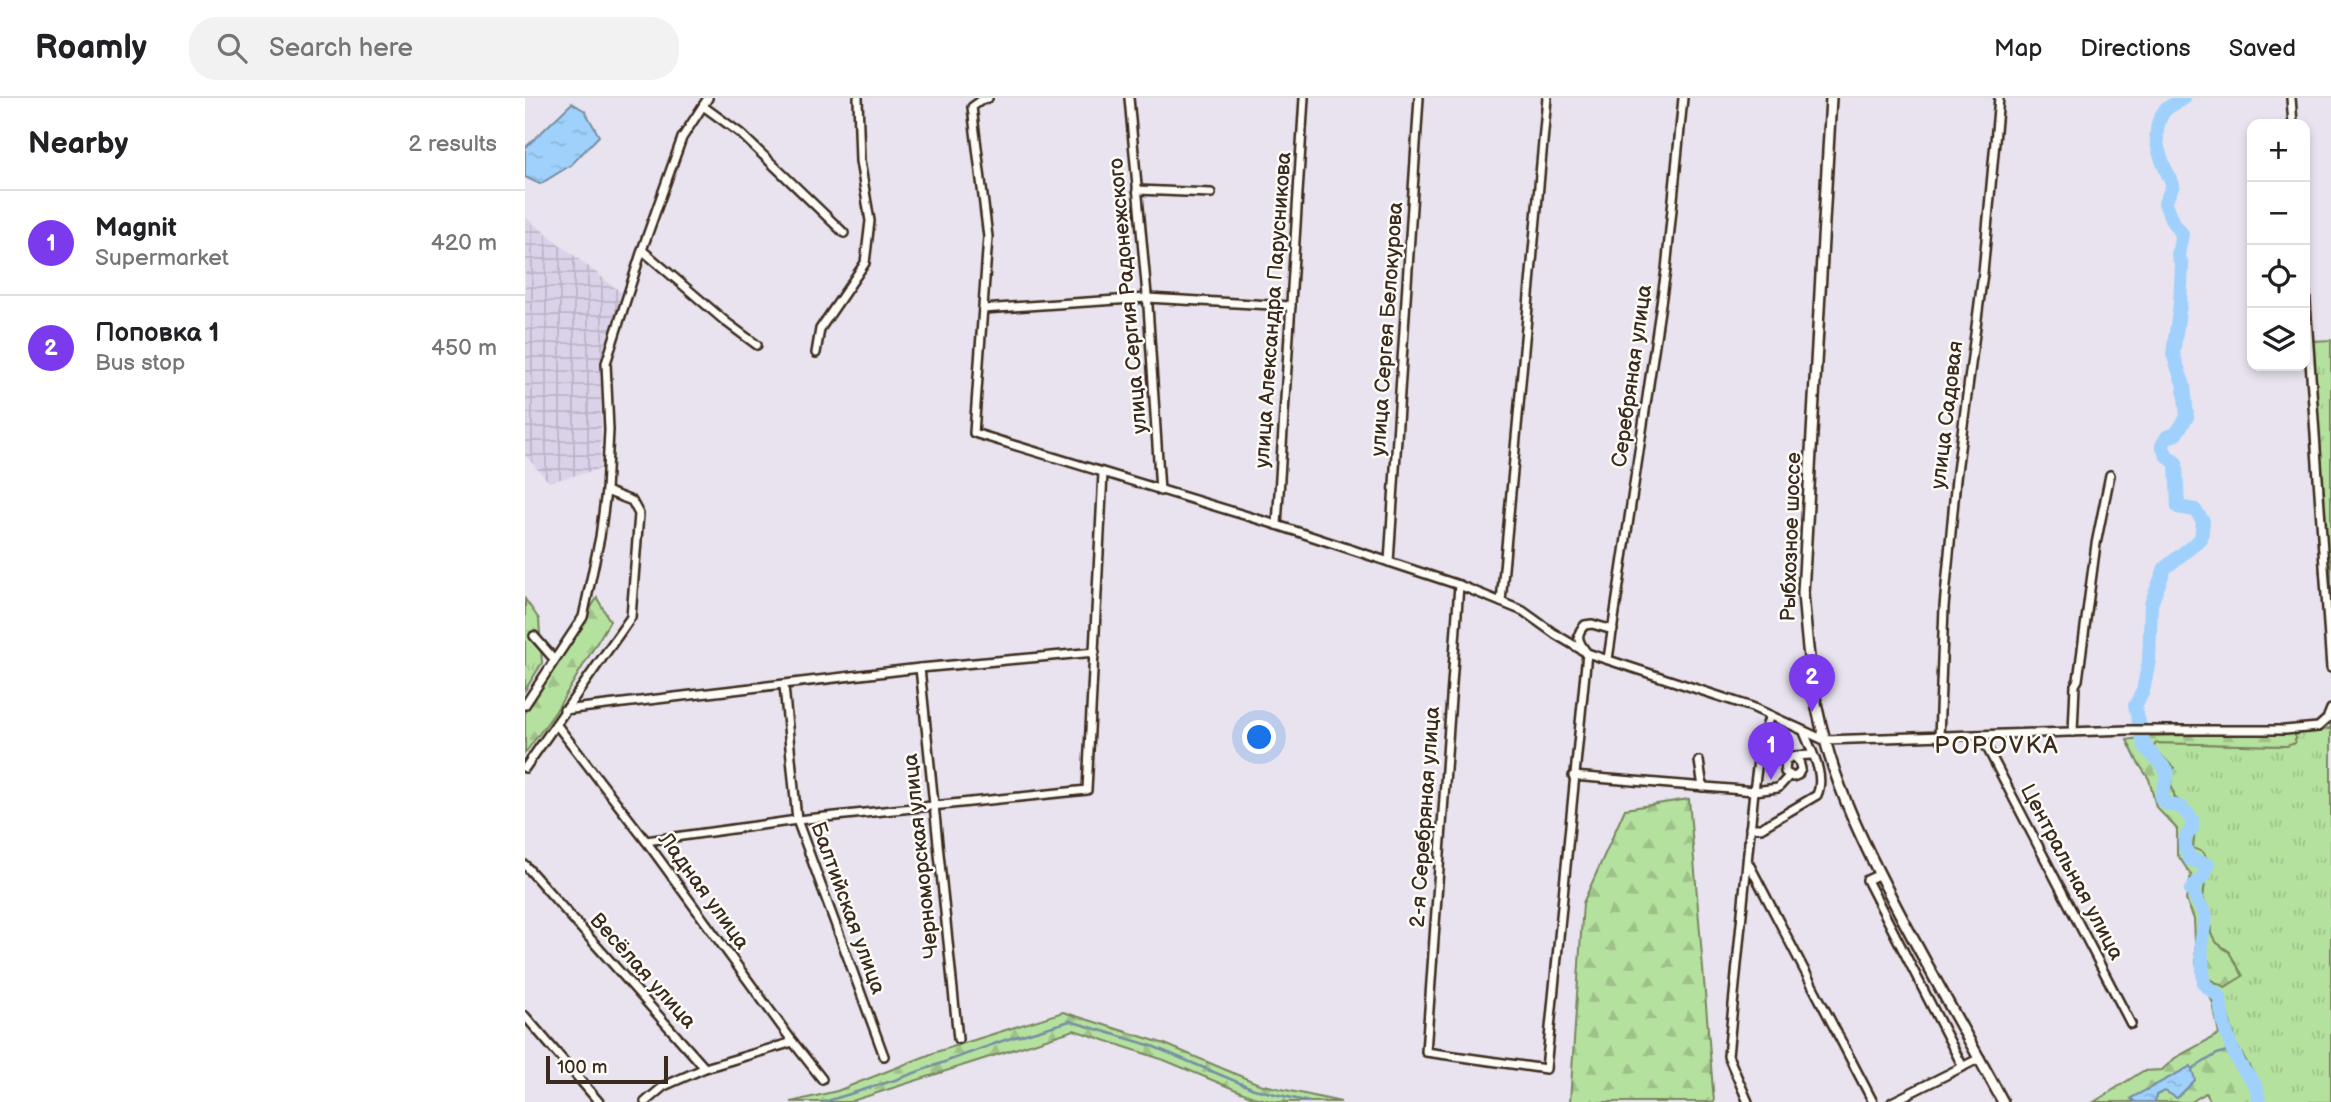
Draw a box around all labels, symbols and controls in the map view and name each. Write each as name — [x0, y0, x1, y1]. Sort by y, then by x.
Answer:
search box — [189, 17, 679, 80]
text: Roamly — [35, 28, 147, 68]
icon: search — [213, 29, 251, 67]
text: Search here — [269, 33, 413, 64]
text: Map — [1994, 34, 2042, 63]
text: Directions — [2080, 34, 2191, 63]
text: Saved — [2229, 34, 2296, 63]
map controls — [2247, 119, 2310, 371]
button: + — [2247, 119, 2310, 182]
text: Nearby — [28, 126, 128, 162]
text: 2 results — [408, 130, 497, 158]
street label: улица Александра Парусникова — [1249, 150, 1297, 469]
street label: улица Сергия Радонежского — [1103, 157, 1153, 435]
button: − — [2247, 182, 2310, 245]
street label: улица Сергея Белокурова — [1366, 200, 1408, 457]
text: Magnit — [95, 213, 177, 244]
text: 1 — [46, 229, 56, 257]
text: 420 m — [431, 229, 497, 257]
text: Supermarket — [95, 244, 229, 272]
button: locate — [2247, 245, 2310, 308]
street label: Серебряная улица — [1607, 282, 1657, 469]
button: layers — [2247, 308, 2310, 371]
text: Поповка 1 — [95, 318, 220, 349]
text: 2 — [44, 334, 58, 362]
text: 450 m — [431, 334, 497, 362]
street label: улица Садовая — [1926, 339, 1968, 491]
text: Bus stop — [95, 349, 185, 377]
street label: Рыбхозное шоссе — [1776, 451, 1806, 622]
pin: 2 — [1789, 654, 1835, 712]
street label: 2-я Серебряная улица — [1405, 705, 1445, 928]
your location — [1242, 720, 1276, 754]
pin: 1 — [1748, 722, 1794, 780]
district label: POPOVKA — [1934, 731, 2060, 760]
street label: Черноморская улица — [898, 752, 944, 960]
street label: Центральная улица — [2015, 780, 2129, 965]
street label: Балтийская улица — [805, 819, 891, 998]
street label: Ладная улица — [653, 827, 755, 955]
street label: Весёлая улица — [585, 908, 702, 1034]
scale bar — [546, 1053, 669, 1085]
text: 100 m — [557, 1056, 608, 1079]

